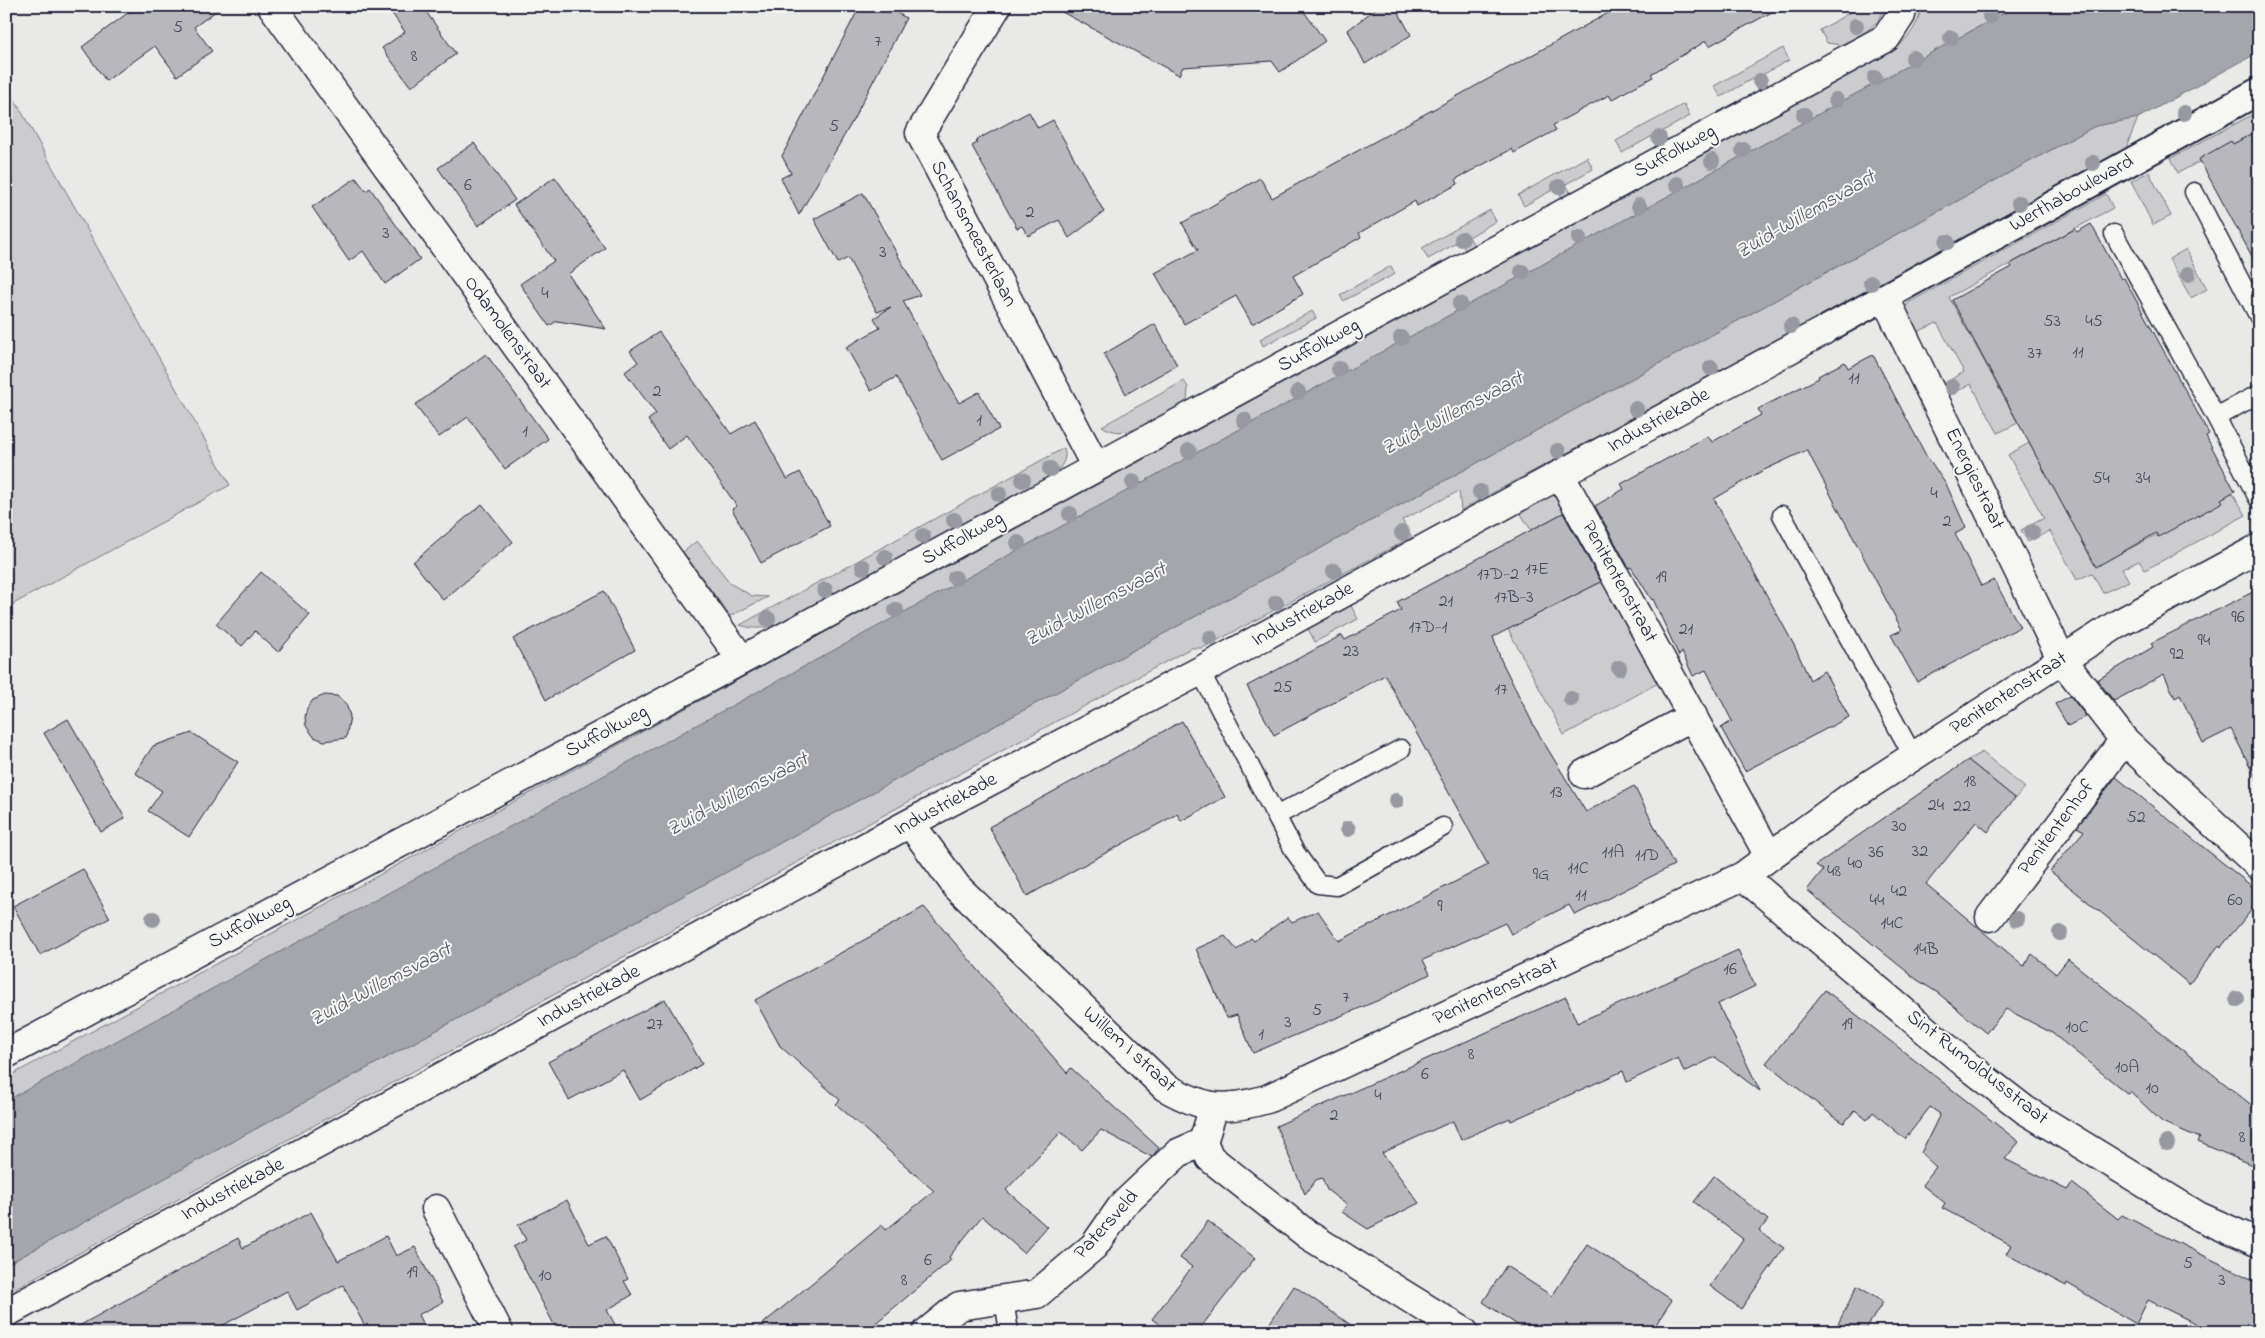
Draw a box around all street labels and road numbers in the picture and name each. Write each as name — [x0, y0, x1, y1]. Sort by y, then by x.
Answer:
street label: Suffolkweg — [1628, 117, 1722, 187]
street label: Werthaboulevard — [2004, 148, 2140, 240]
street label: Schansmeesterlaan — [922, 156, 1024, 313]
street label: Odamolenstraat — [456, 270, 558, 396]
street label: Suffolkweg — [1272, 311, 1366, 381]
street label: Industriekade — [1603, 381, 1715, 461]
street label: Energiestraat — [1936, 423, 2011, 536]
street label: Suffolkweg — [916, 504, 1010, 574]
street label: Penitentenstraat — [1574, 516, 1665, 648]
street label: Industriekade — [1247, 575, 1359, 655]
street label: Penitentenstraat — [1944, 645, 2074, 743]
street label: Suffolkweg — [560, 698, 654, 767]
street label: Industriekade — [889, 766, 1003, 844]
street label: Penitentenhof — [2011, 774, 2103, 882]
street label: Suffolkweg — [203, 889, 297, 958]
street label: Penitentenstraat — [1429, 950, 1564, 1034]
street label: Industriekade — [532, 958, 646, 1036]
street label: Willem I straat — [1076, 1000, 1183, 1100]
street label: Sint Rumoldusstraat — [1900, 1003, 2054, 1133]
street label: Industriekade — [176, 1151, 290, 1229]
street label: Patersveld — [1068, 1184, 1146, 1266]

